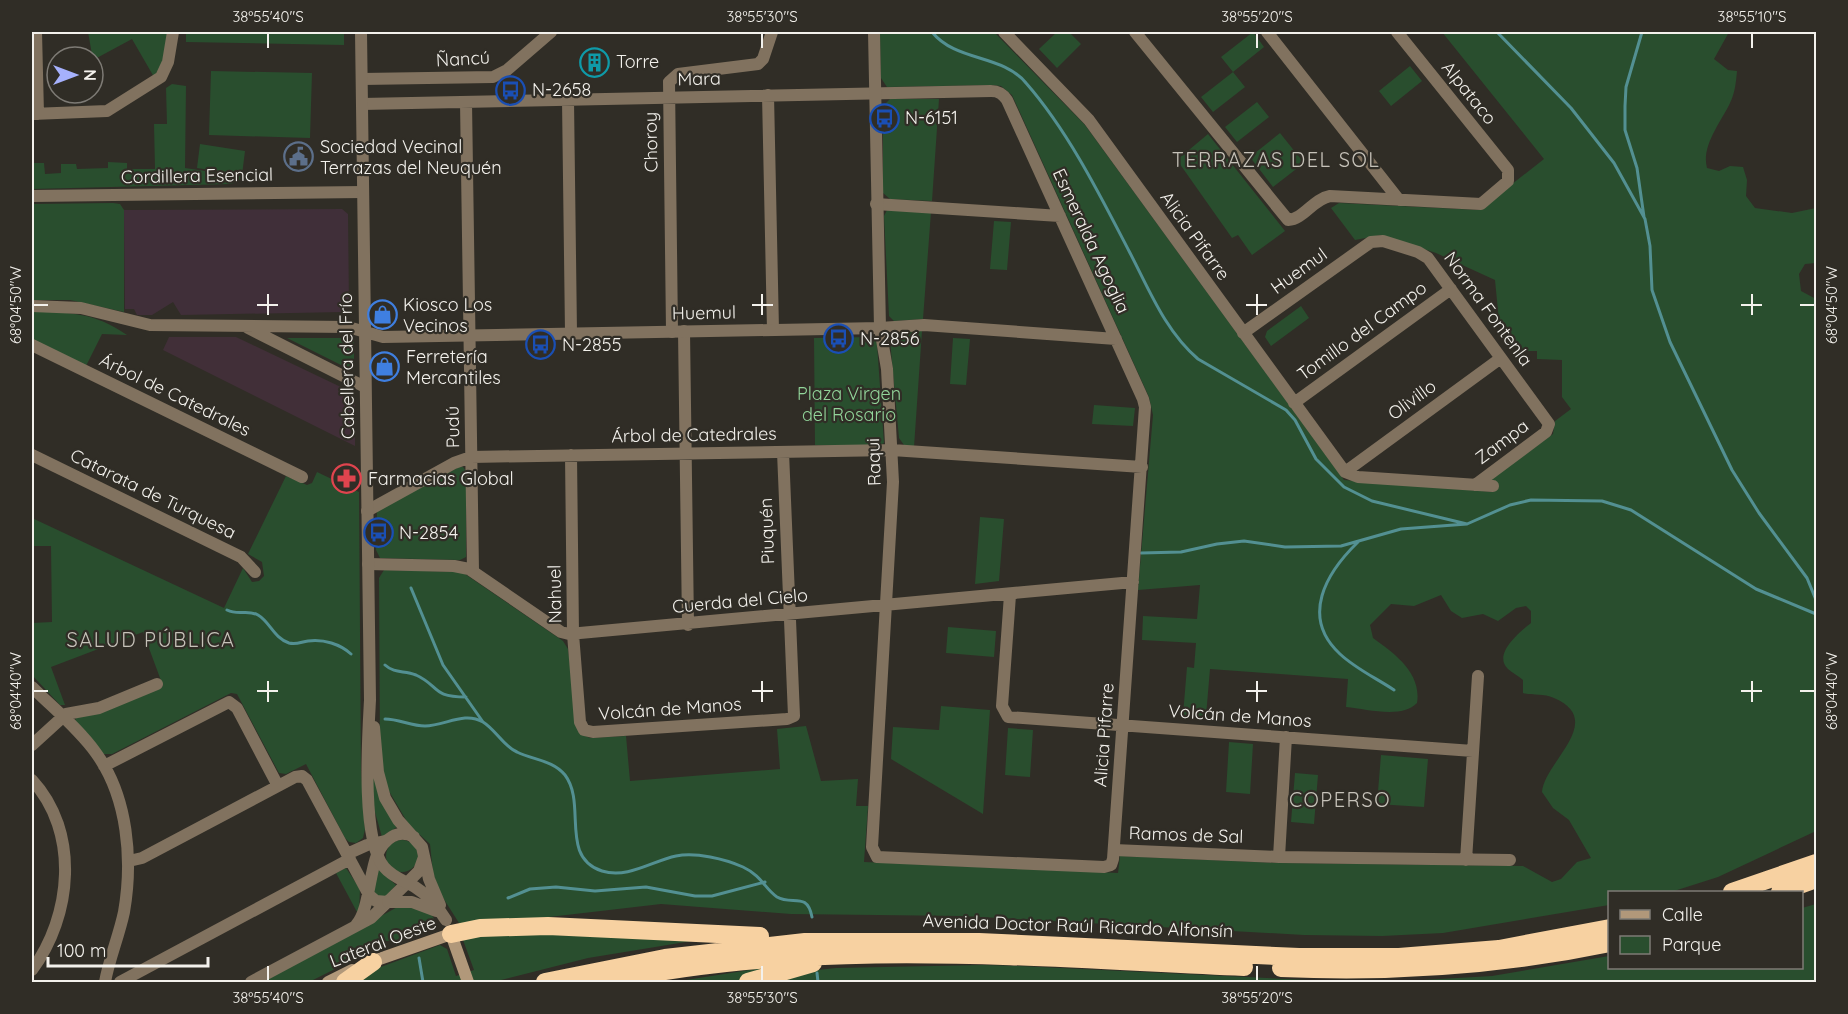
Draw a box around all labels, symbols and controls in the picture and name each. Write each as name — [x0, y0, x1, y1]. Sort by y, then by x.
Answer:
text: 38°55'40"S — [232, 7, 304, 26]
text: 38°55'30"S — [726, 7, 798, 26]
text: 38°55'20"S — [1221, 7, 1293, 26]
text: 38°55'10"S — [1718, 7, 1786, 26]
north arrow — [45, 45, 105, 105]
street label: Ñancú — [435, 46, 491, 71]
building icon: Torre — [579, 46, 611, 78]
place label: Torre — [616, 50, 659, 73]
street label: Alpataco — [1437, 56, 1502, 129]
street label: Mara — [677, 67, 721, 90]
text: N — [80, 69, 100, 81]
bus stop icon: N-2658 — [495, 74, 527, 106]
place label: N-2658 — [532, 78, 591, 101]
bus stop icon: N-6151 — [868, 102, 900, 134]
place label: N-6151 — [905, 106, 958, 129]
street label: Choroy — [638, 112, 663, 172]
place label: Sociedad Vecinal Terrazas del Neuquén — [320, 135, 502, 179]
public building icon: Sociedad Vecinal Terrazas del Neuquén — [283, 141, 315, 173]
district label: TERRAZAS DEL SOL — [1172, 147, 1380, 172]
street label: Cordillera Esencial — [121, 163, 273, 188]
street label: Esmeralda Agoglia — [1048, 165, 1135, 317]
street label: Alicia Pifarre — [1155, 187, 1235, 285]
street label: Huemul — [1266, 242, 1331, 299]
street label: Norma Fontenla — [1439, 247, 1538, 370]
text: 68°04'50"W — [6, 265, 25, 344]
text: 68°04'50"W — [1822, 265, 1841, 344]
street label: Tomillo del Campo — [1292, 276, 1431, 385]
street label: Cabellera del Frío — [334, 293, 359, 439]
place label: Kiosco Los Vecinos — [403, 293, 492, 337]
shop icon: Kiosco Los Vecinos — [366, 299, 398, 331]
street label: Huemul — [672, 300, 736, 325]
bus stop icon: N-2856 — [823, 323, 855, 355]
place label: N-2856 — [860, 327, 920, 350]
bus stop icon: N-2855 — [525, 329, 557, 361]
place label: N-2855 — [562, 333, 621, 356]
place label: Ferretería Mercantiles — [406, 345, 501, 389]
street label: Árbol de Catedrales — [96, 348, 255, 441]
shop icon: Ferretería Mercantiles — [369, 351, 401, 383]
street label: Olivillo — [1383, 374, 1440, 425]
park label: Plaza Virgen del Rosario — [797, 382, 901, 426]
street label: Pudú — [441, 406, 464, 448]
street label: Zampa — [1471, 414, 1533, 469]
street label: Árbol de Catedrales — [611, 422, 777, 447]
street label: Raqui — [861, 438, 886, 486]
street label: Catarata de Turquesa — [67, 443, 240, 544]
pharmacy icon: Farmacias Global — [331, 463, 363, 495]
place label: Farmacias Global — [368, 467, 514, 490]
street label: Piuquén — [754, 497, 779, 565]
bus stop icon: N-2854 — [362, 517, 394, 549]
place label: N-2854 — [399, 521, 458, 544]
street label: Nahuel — [542, 564, 567, 624]
street label: Cuerda del Cielo — [671, 583, 809, 618]
district label: SALUD PÚBLICA — [67, 627, 235, 652]
text: 68°04'40"W — [6, 652, 25, 730]
text: 68°04'40"W — [1822, 652, 1841, 730]
street label: Alicia Pifarre — [1088, 682, 1119, 788]
street label: Volcán de Manos — [598, 692, 742, 725]
street label: Volcán de Manos — [1168, 699, 1312, 732]
district label: COPERSO — [1289, 787, 1391, 812]
street label: Ramos de Sal — [1128, 821, 1244, 848]
legend — [1608, 891, 1803, 969]
text: Calle — [1662, 903, 1703, 926]
street label: Avenida Doctor Raúl Ricardo Alfonsín — [922, 909, 1234, 942]
street label: Lateral Oeste — [326, 911, 439, 972]
scale bar — [48, 930, 208, 968]
text: Parque — [1662, 933, 1721, 956]
text: 100 m — [57, 939, 106, 962]
text: 38°55'40"S — [232, 988, 304, 1007]
text: 38°55'30"S — [726, 988, 798, 1007]
text: 38°55'20"S — [1221, 988, 1293, 1007]

